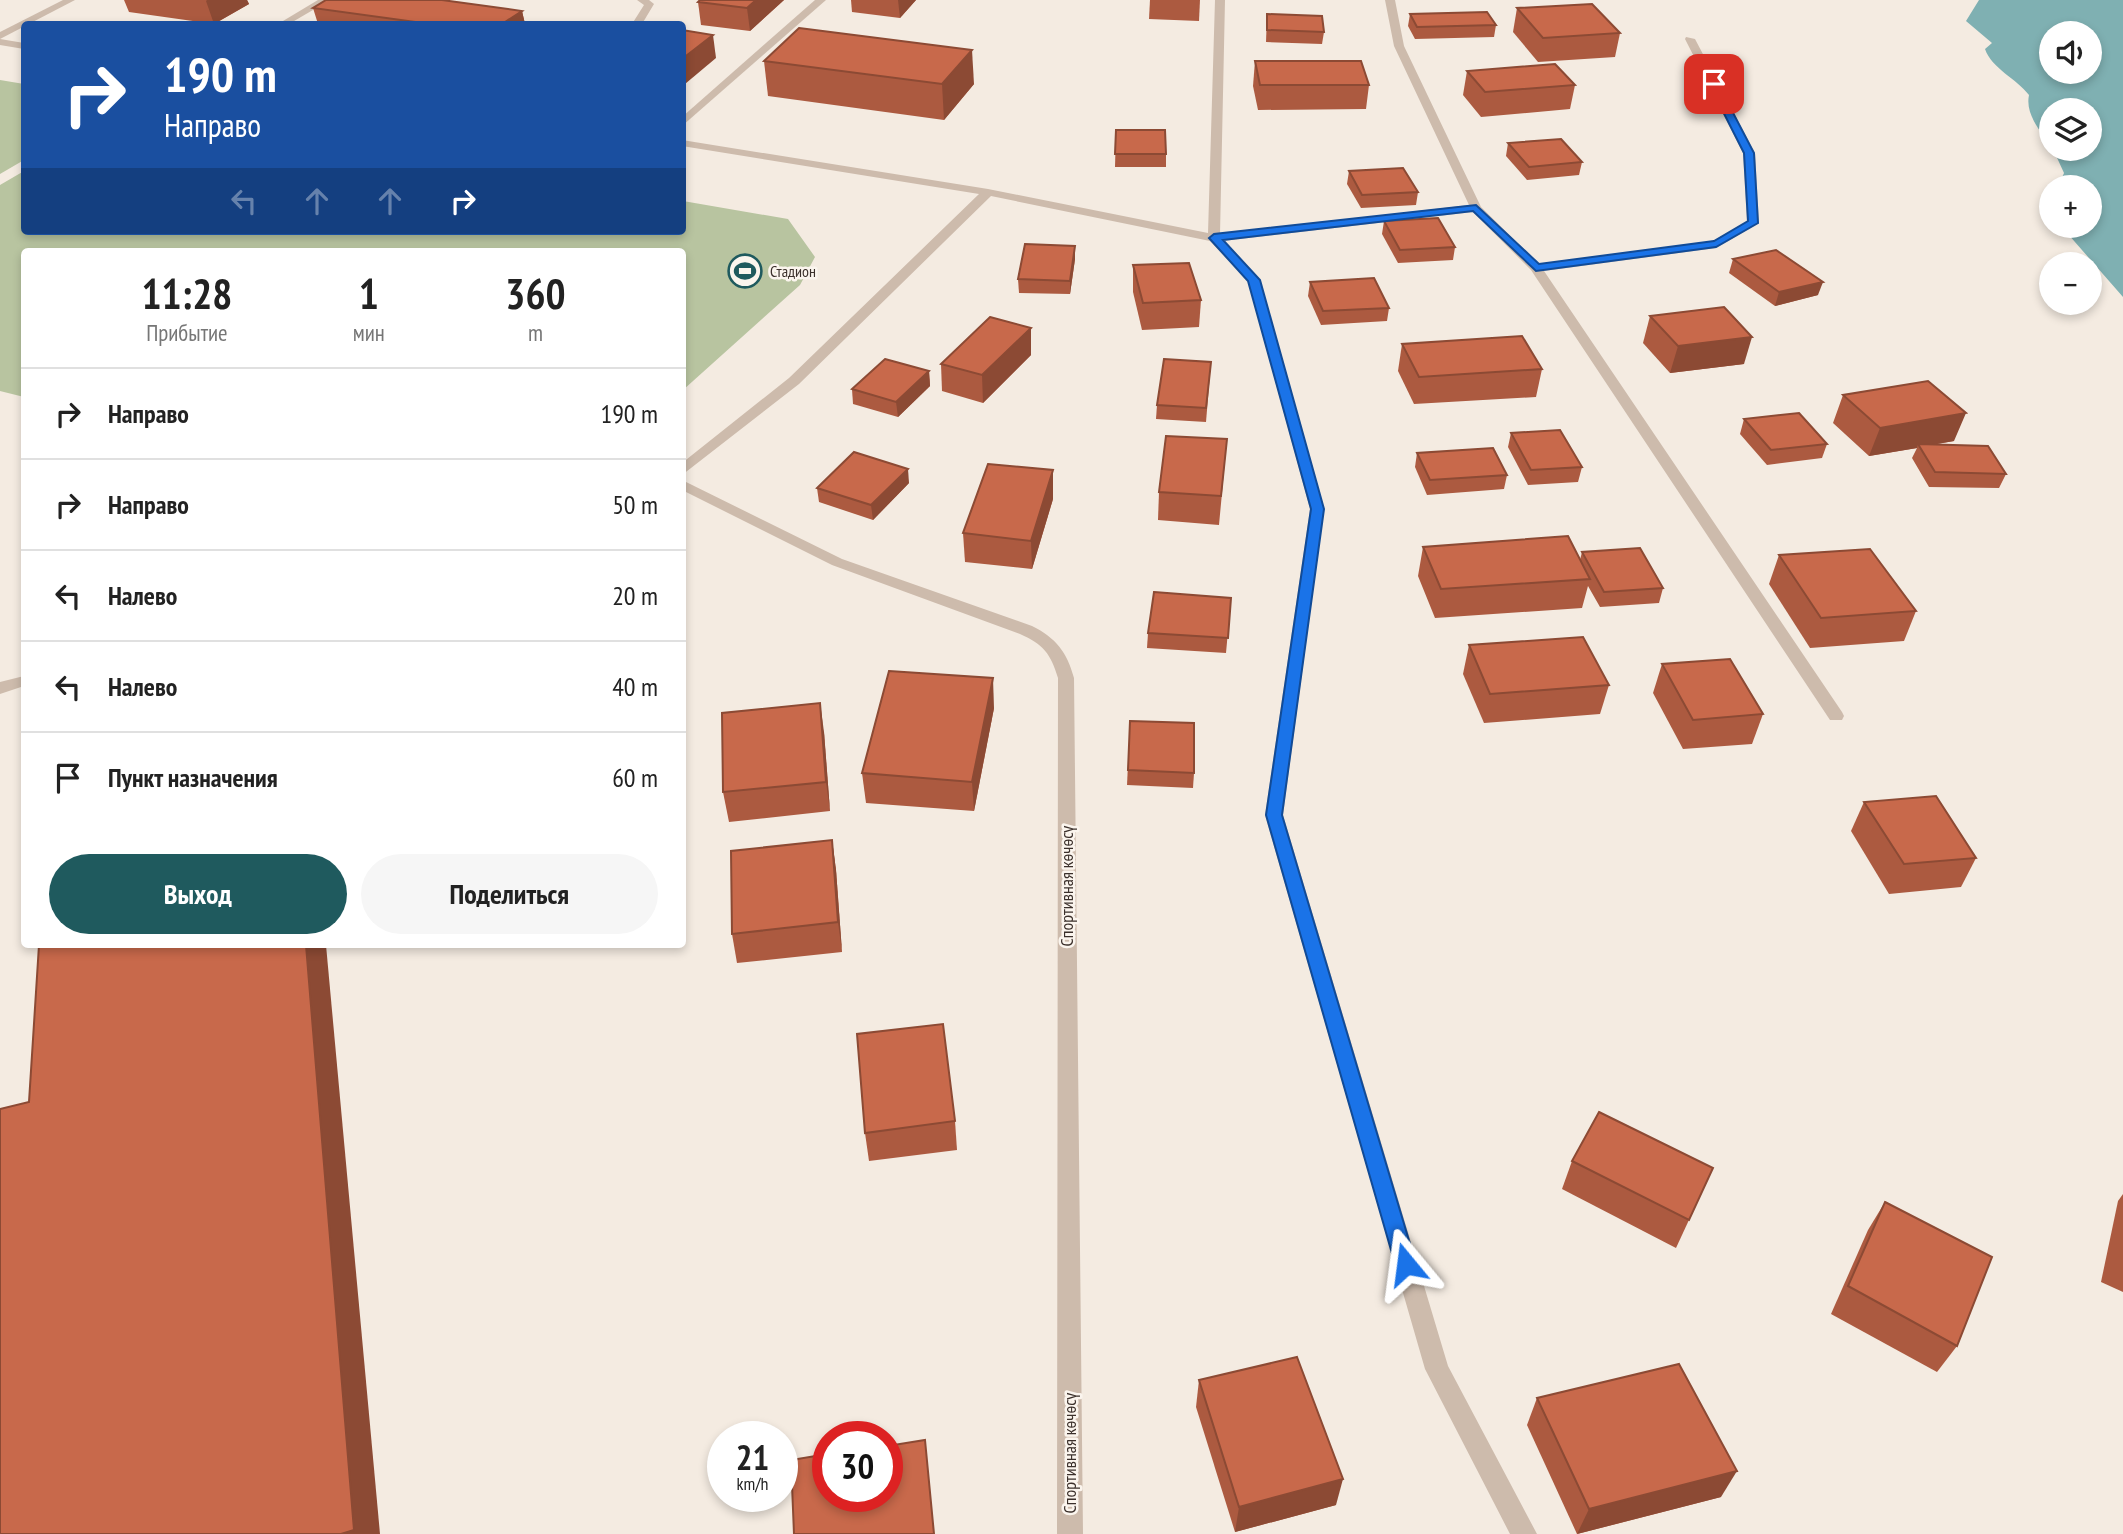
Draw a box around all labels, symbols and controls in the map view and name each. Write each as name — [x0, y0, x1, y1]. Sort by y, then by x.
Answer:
map controls — [2039, 21, 2102, 315]
button: sound — [2039, 21, 2102, 84]
text: 190 m — [164, 42, 277, 106]
icon: right — [49, 49, 140, 140]
pin — [1684, 54, 1744, 114]
icon: arrive — [1695, 65, 1733, 103]
button: layers — [2039, 98, 2102, 161]
text: Направо — [164, 104, 261, 146]
button: + — [2039, 175, 2102, 238]
icon: left — [225, 182, 263, 220]
icon: ahead — [298, 182, 336, 220]
icon: ahead — [371, 182, 409, 220]
icon: right — [444, 182, 482, 220]
sports icon: Стадион — [726, 252, 764, 290]
button: − — [2039, 252, 2102, 315]
place label: Стадион — [770, 261, 816, 281]
text: 11:28 — [141, 266, 232, 321]
text: 1 — [359, 266, 379, 321]
text: 360 — [505, 266, 566, 321]
text: Прибытие — [146, 318, 228, 347]
text: мин — [353, 318, 385, 347]
text: m — [528, 318, 543, 347]
icon: right — [49, 395, 87, 433]
text: Направо — [108, 397, 189, 430]
text: 190 m — [600, 397, 658, 430]
icon: right — [49, 486, 87, 524]
text: Направо — [108, 488, 189, 521]
text: 50 m — [612, 488, 658, 521]
icon: left — [49, 577, 87, 615]
text: Налево — [108, 579, 177, 612]
text: 20 m — [612, 579, 658, 612]
icon: left — [49, 668, 87, 706]
text: Налево — [108, 670, 177, 703]
text: 40 m — [612, 670, 658, 703]
icon: arrive — [49, 759, 87, 797]
text: Пункт назначения — [108, 761, 278, 794]
text: 60 m — [612, 761, 658, 794]
street label: Спортивная көчөсү — [1055, 826, 1078, 946]
button: Выход — [49, 854, 347, 934]
button: Поделиться — [361, 854, 658, 934]
position arrow — [1369, 1227, 1443, 1301]
street label: Спортивная көчөсү — [1058, 1393, 1081, 1513]
speed limit sign: 30 — [812, 1421, 903, 1512]
text: 21 — [736, 1434, 769, 1480]
text: km/h — [737, 1472, 768, 1495]

